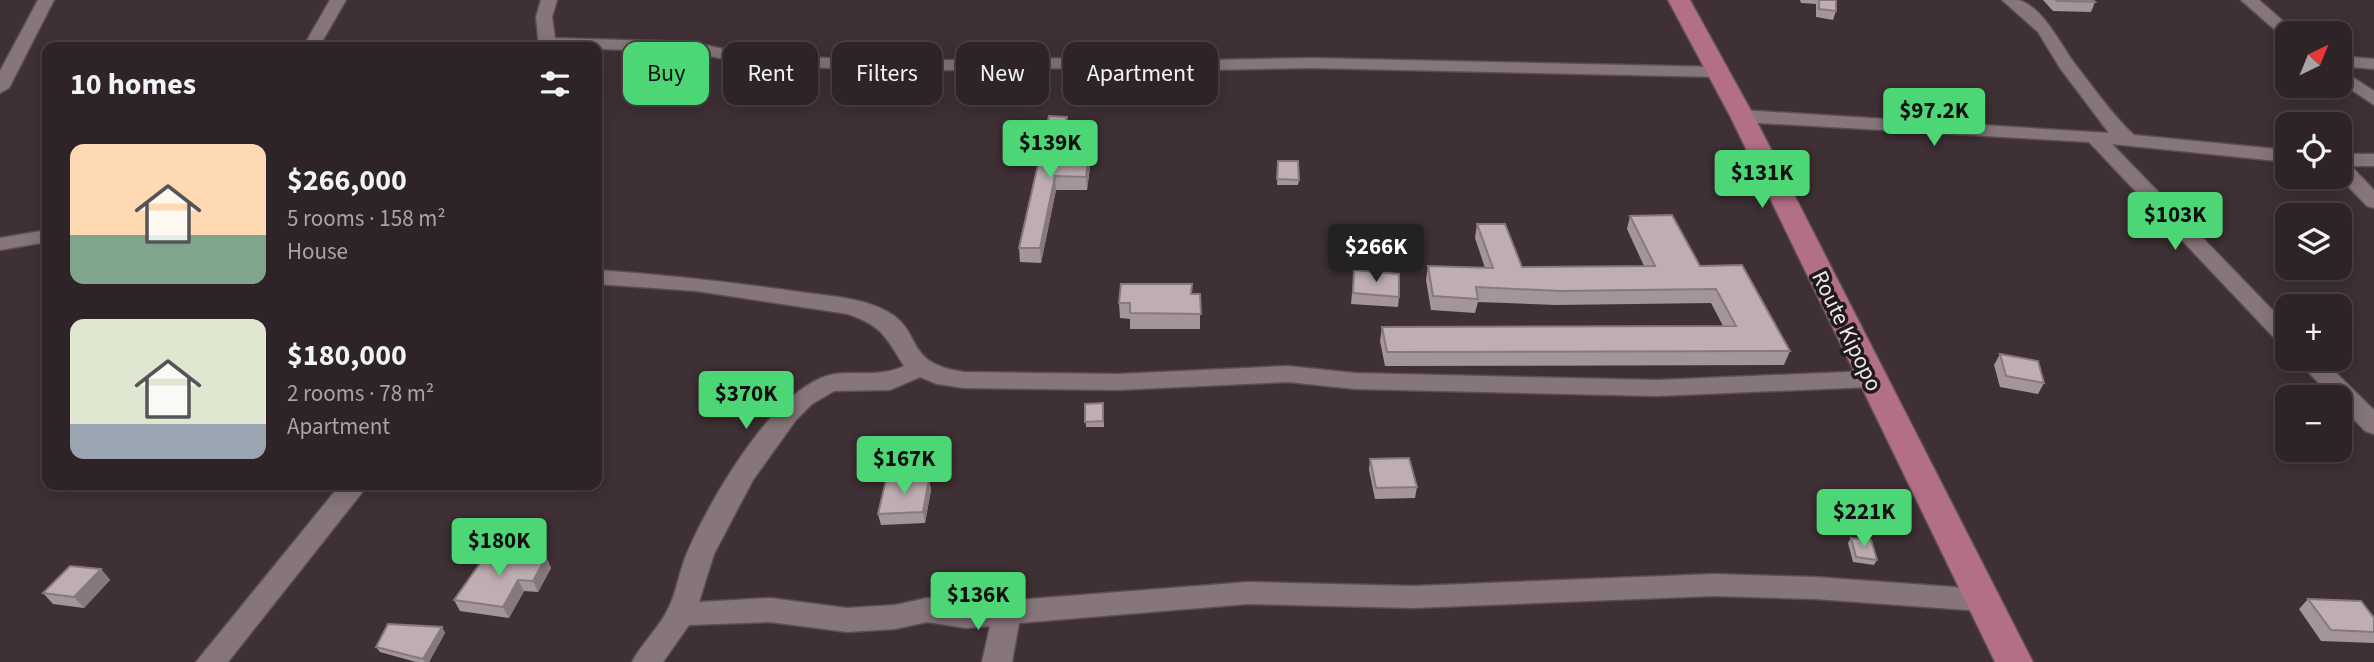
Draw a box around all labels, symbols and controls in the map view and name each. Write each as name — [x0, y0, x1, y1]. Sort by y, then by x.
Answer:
north arrow — [2275, 21, 2352, 98]
map controls — [2275, 21, 2352, 462]
chip: Buy — [623, 42, 709, 105]
chip: Rent — [723, 42, 818, 105]
chip: Filters — [832, 42, 942, 105]
chip: New — [956, 42, 1049, 105]
chip: Apartment — [1063, 42, 1218, 105]
text: 10 homes — [70, 63, 196, 106]
icon: filters — [536, 65, 574, 103]
pin: $97.2K — [1877, 88, 1991, 148]
text: $97.2K — [1899, 94, 1969, 127]
button: locate — [2275, 112, 2352, 189]
pin: $139K — [1001, 120, 1099, 180]
text: $139K — [1019, 126, 1081, 159]
pin: $131K — [1713, 150, 1811, 210]
text: $131K — [1731, 156, 1793, 189]
text: $266,000 — [287, 159, 407, 202]
icon: home — [126, 172, 210, 256]
pin: $103K — [2126, 192, 2224, 252]
text: $103K — [2144, 198, 2206, 231]
text: 5 rooms · 158 m² — [287, 202, 446, 235]
button: layers — [2275, 203, 2352, 280]
pin: $266K — [1327, 224, 1425, 284]
text: $266K — [1345, 230, 1407, 263]
text: House — [287, 235, 348, 268]
street label: Route Kipopo — [1804, 265, 1890, 397]
button: + — [2275, 294, 2352, 371]
text: $180,000 — [287, 334, 407, 377]
icon: home — [126, 347, 210, 431]
pin: $370K — [697, 372, 795, 431]
text: 2 rooms · 78 m² — [287, 377, 434, 410]
text: $370K — [715, 377, 777, 410]
button: − — [2275, 385, 2352, 462]
text: Apartment — [287, 410, 390, 443]
pin: $167K — [855, 436, 953, 496]
text: $167K — [873, 442, 935, 475]
pin: $221K — [1815, 490, 1913, 549]
text: $221K — [1833, 495, 1895, 528]
pin: $180K — [450, 518, 548, 578]
text: $180K — [468, 524, 530, 557]
pin: $136K — [929, 572, 1027, 632]
text: $136K — [947, 578, 1009, 611]

